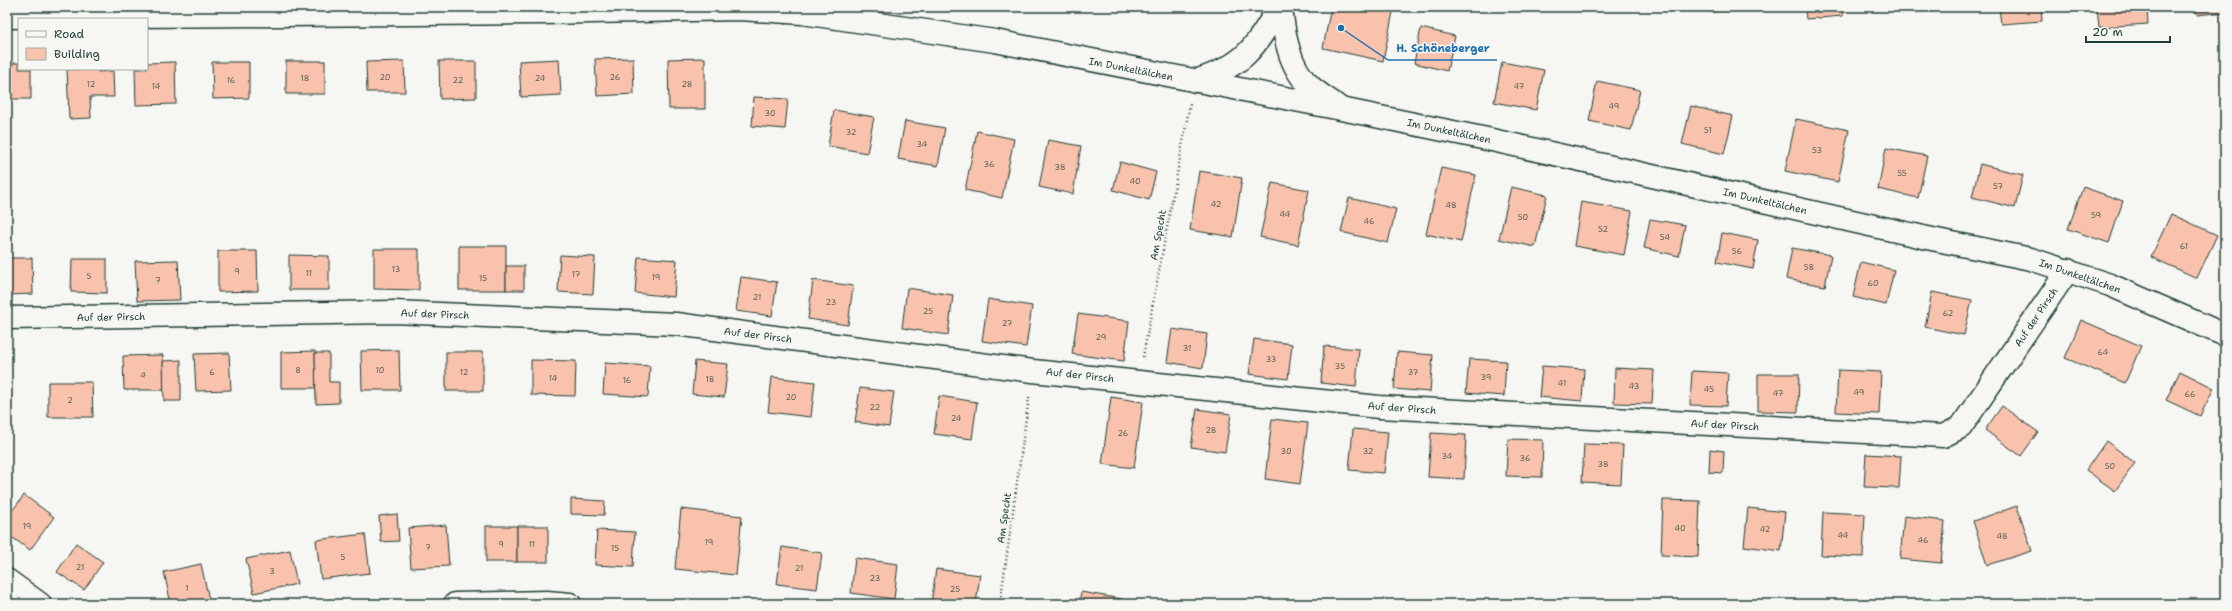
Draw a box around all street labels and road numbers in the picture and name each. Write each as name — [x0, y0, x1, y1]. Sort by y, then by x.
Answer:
street label: Im Dunkeltälchen — [1088, 54, 1174, 84]
street label: Im Dunkeltälchen — [1406, 116, 1492, 146]
street label: Im Dunkeltälchen — [1722, 185, 1808, 217]
street label: Am Specht — [1147, 209, 1169, 261]
street label: Im Dunkeltälchen — [2037, 256, 2123, 296]
street label: Auf der Pirsch — [2011, 285, 2061, 349]
street label: Auf der Pirsch — [400, 306, 470, 322]
street label: Auf der Pirsch — [77, 310, 145, 324]
street label: Auf der Pirsch — [723, 324, 793, 346]
street label: Auf der Pirsch — [1045, 365, 1115, 385]
street label: Auf der Pirsch — [1367, 399, 1437, 417]
street label: Auf der Pirsch — [1690, 417, 1760, 433]
street label: Am Specht — [994, 492, 1014, 544]

